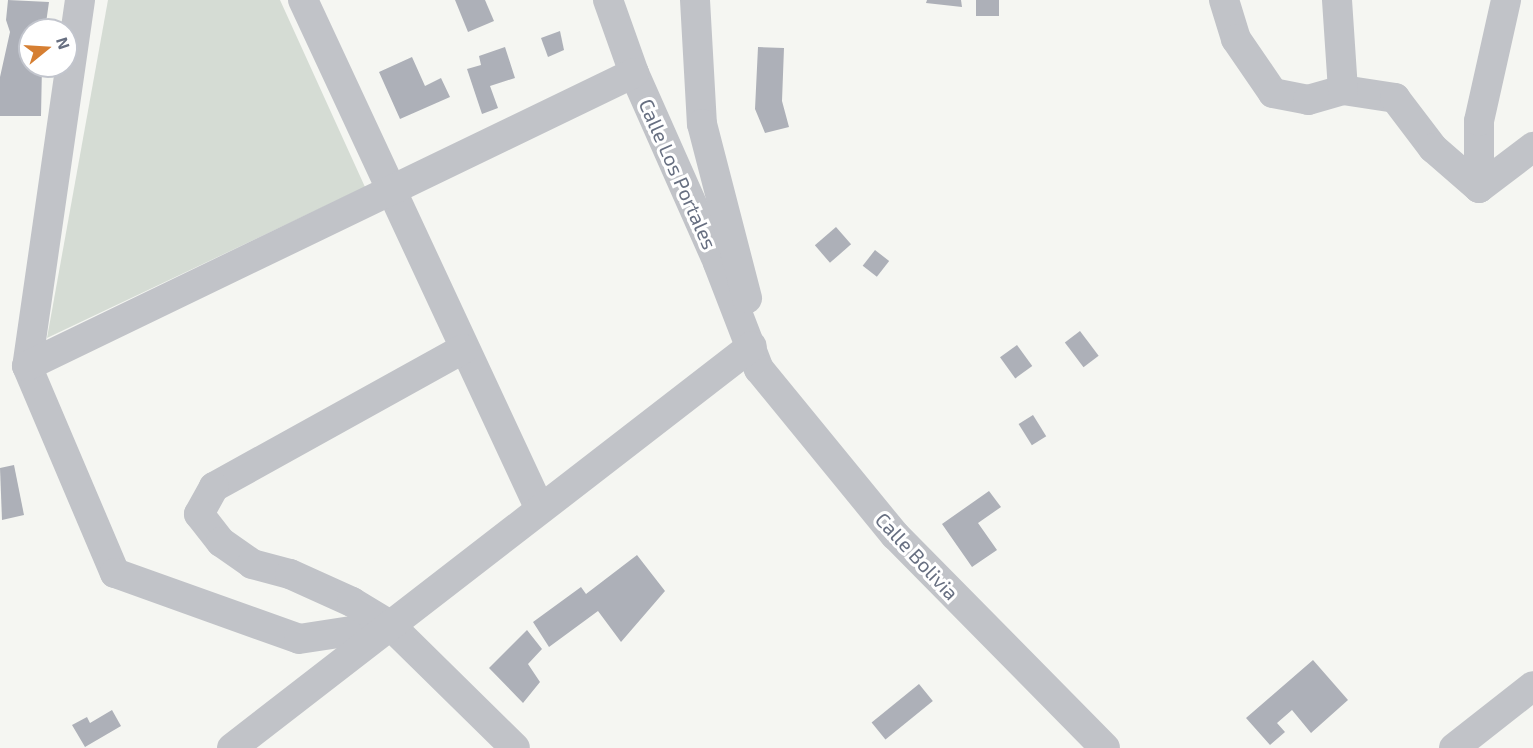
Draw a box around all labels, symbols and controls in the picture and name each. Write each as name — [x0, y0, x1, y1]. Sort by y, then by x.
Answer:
north arrow — [18, 18, 78, 78]
text: N — [53, 34, 75, 51]
street label: Calle Los Portales — [634, 95, 722, 253]
street label: Calle Bolivia — [870, 507, 964, 605]

